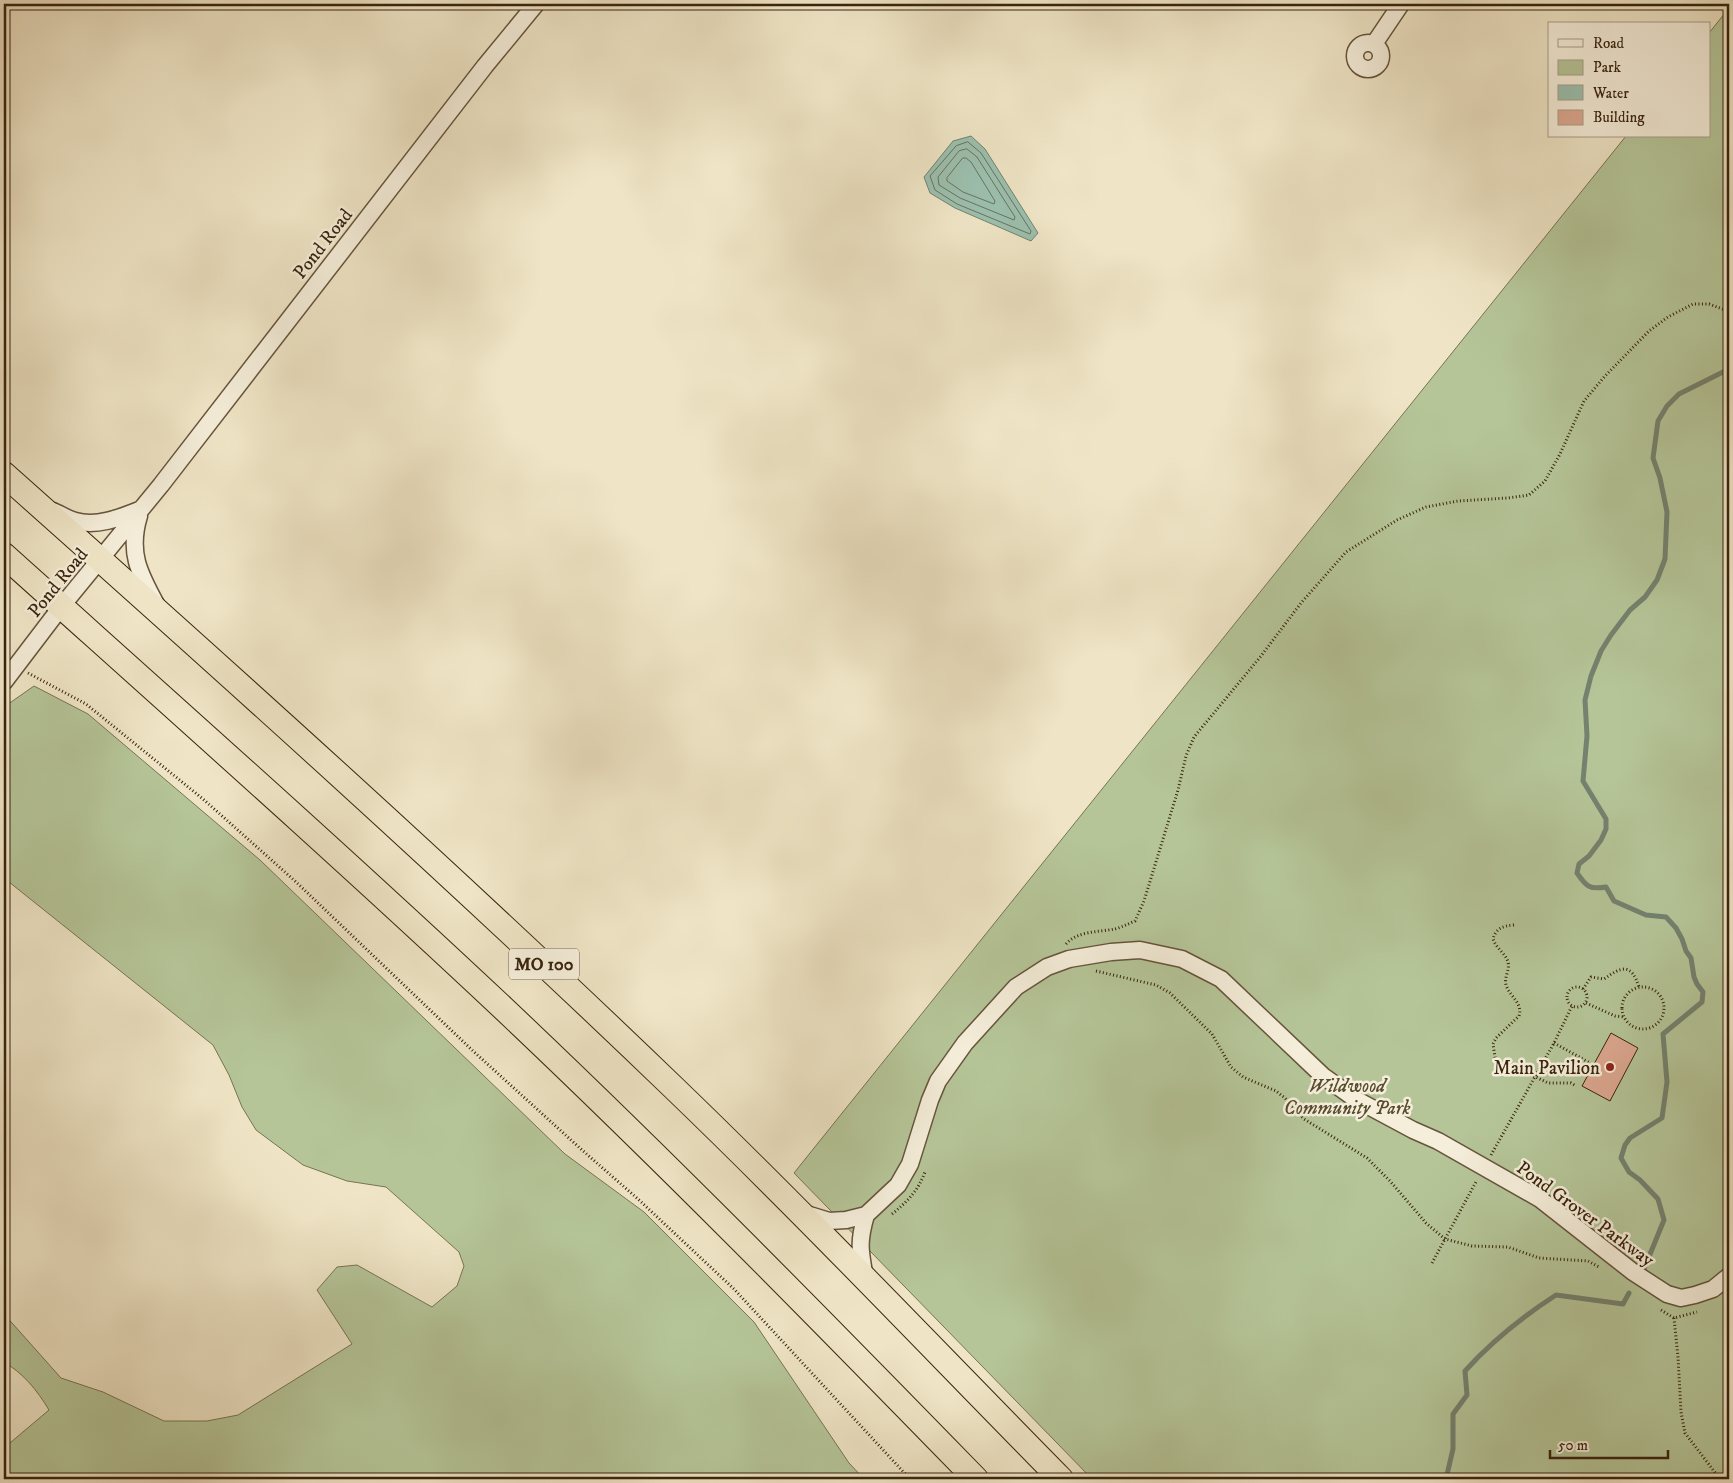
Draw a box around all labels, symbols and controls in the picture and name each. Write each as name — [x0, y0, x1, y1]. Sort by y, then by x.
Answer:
legend — [1548, 22, 1710, 138]
text: Road — [1593, 34, 1625, 53]
text: Park — [1593, 58, 1622, 77]
text: Water — [1592, 84, 1629, 103]
text: Building — [1593, 108, 1645, 127]
street label: Pond Road — [289, 204, 358, 284]
street label: Pond Road — [23, 543, 93, 622]
road number: MO 100 — [509, 949, 579, 980]
place label: Main Pavilion — [1494, 1057, 1600, 1080]
marker: Main Pavilion — [1604, 1061, 1616, 1073]
park label: Wildwood Community Park — [1284, 1075, 1410, 1120]
street label: Pond Grover Parkway — [1512, 1156, 1659, 1273]
scale bar — [1550, 1428, 1668, 1460]
text: 50 m — [1558, 1436, 1588, 1455]

